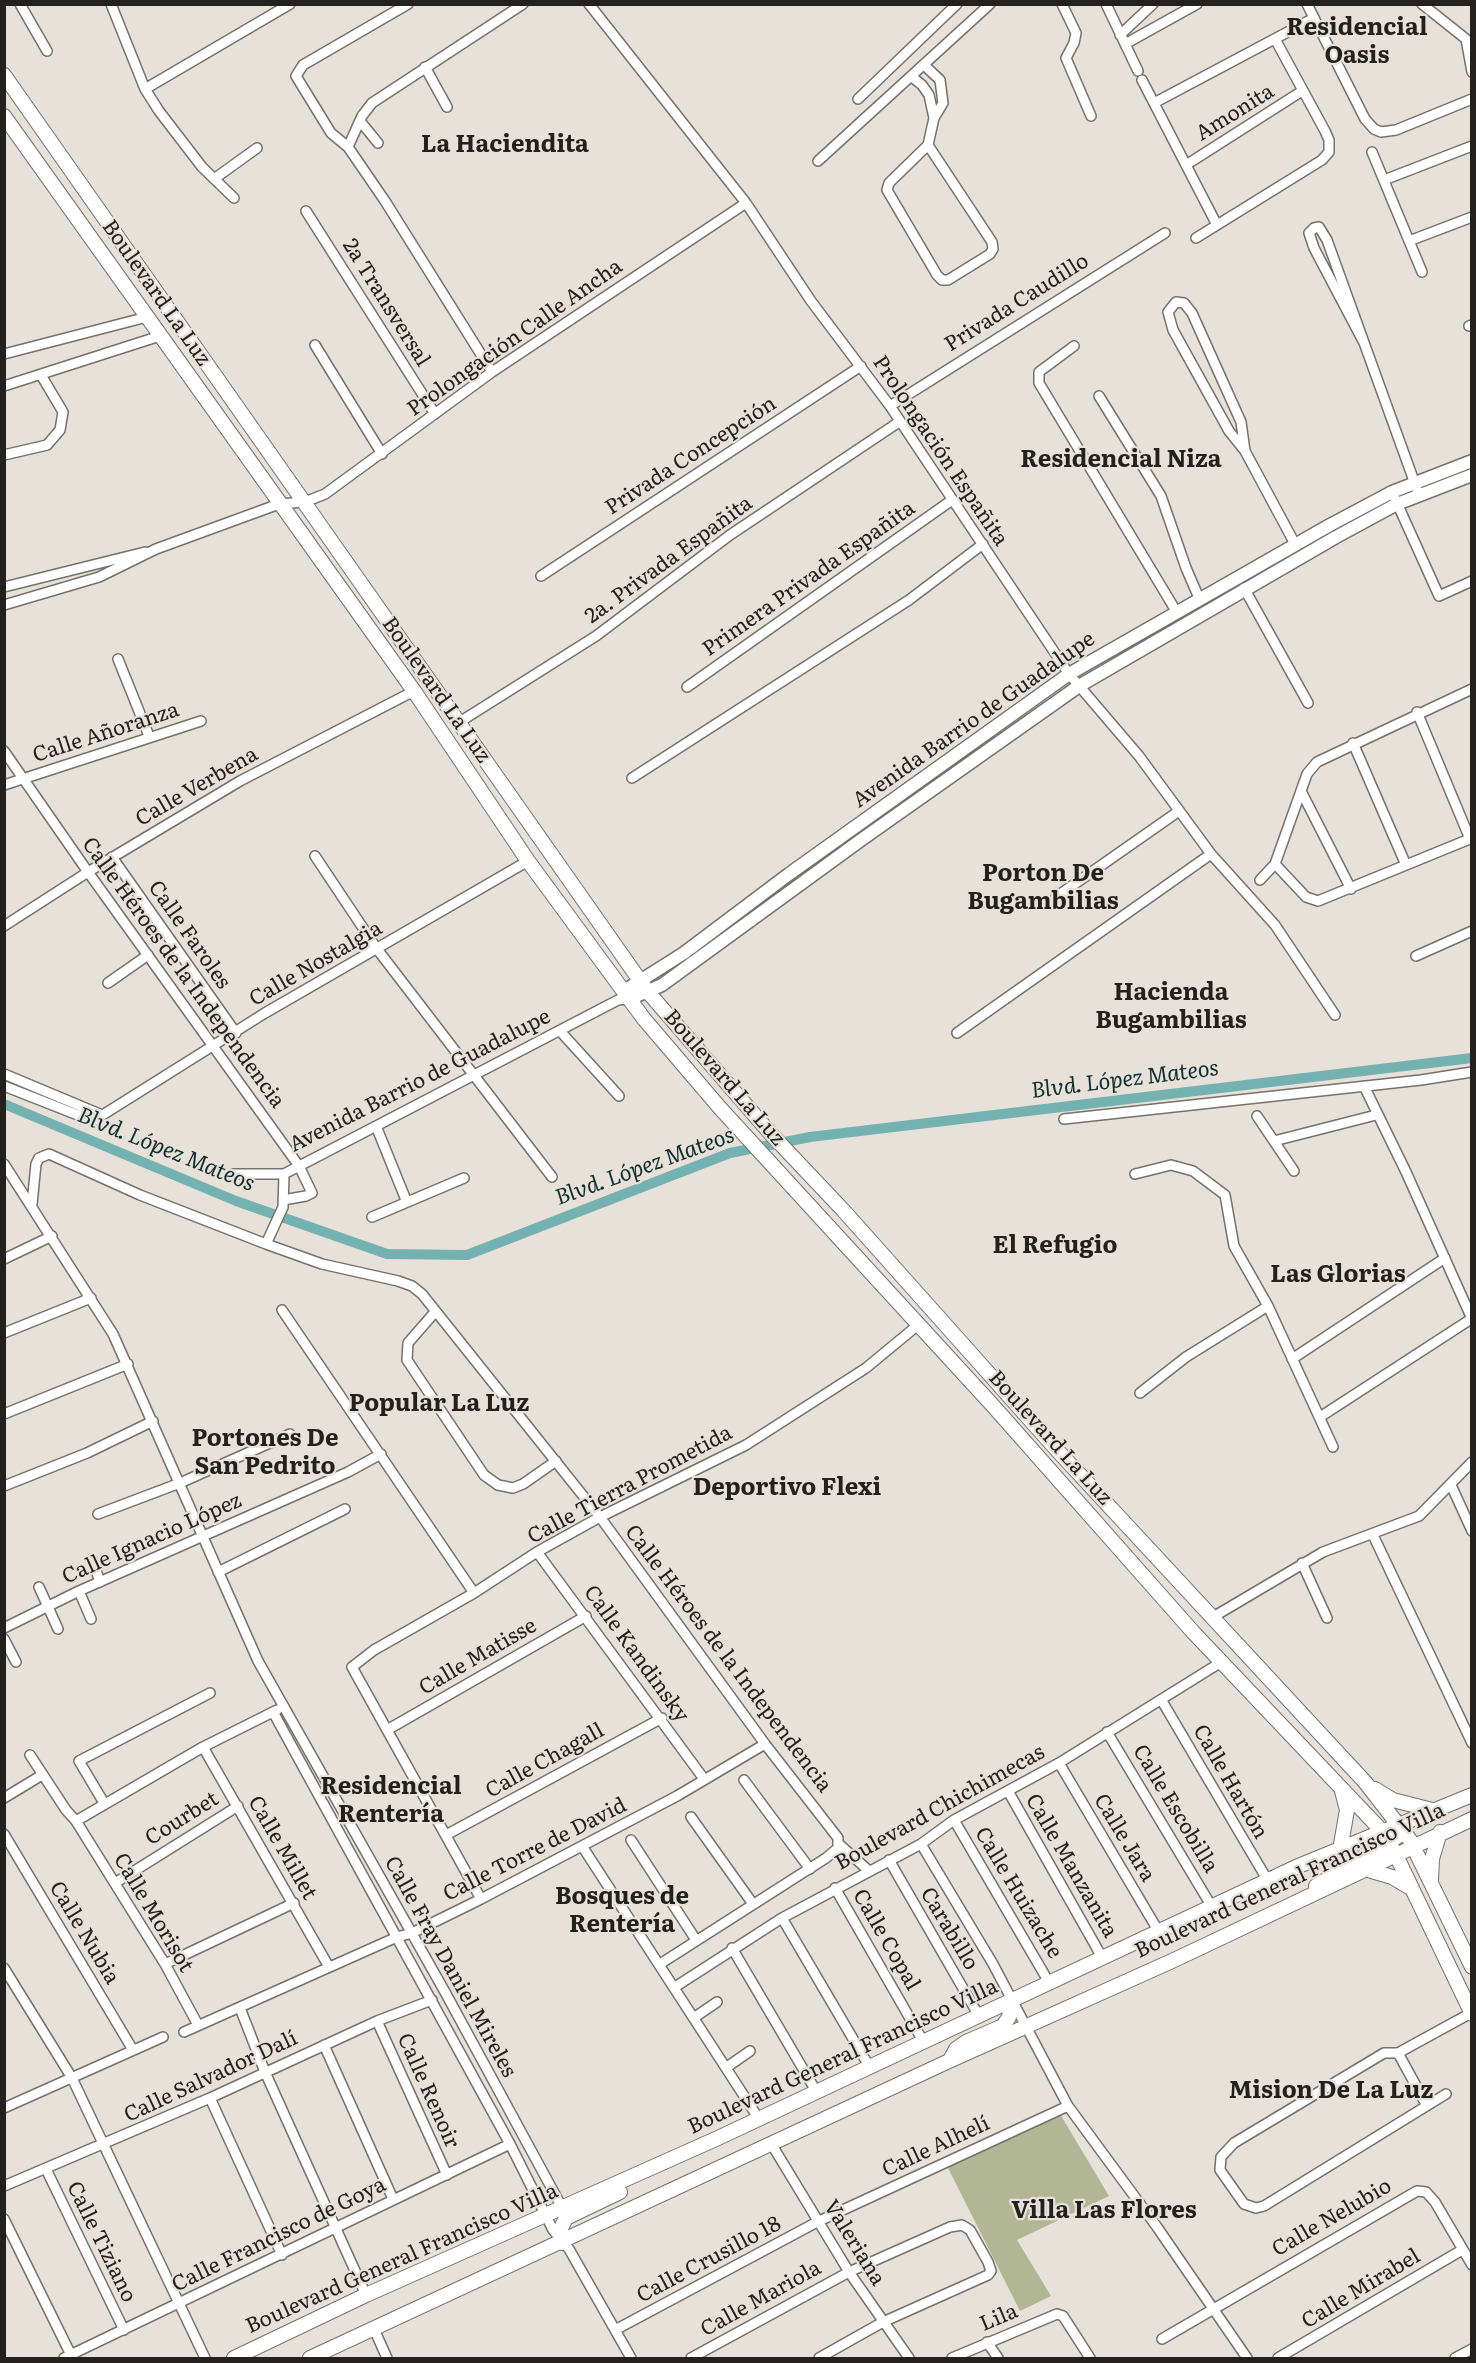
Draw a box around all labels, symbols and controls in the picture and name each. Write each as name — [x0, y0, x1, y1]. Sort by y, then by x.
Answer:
district label: Residencial Oasis — [1286, 14, 1428, 70]
street label: Amonita — [1191, 79, 1279, 147]
district label: La Haciendita — [421, 131, 589, 159]
street label: Boulevard La Luz — [96, 215, 216, 371]
street label: 2a Transversal — [337, 235, 435, 371]
street label: Privada Caudillo — [940, 249, 1094, 357]
street label: Prolongación Calle Ancha — [403, 254, 627, 422]
street label: Prolongación Españita — [867, 351, 1013, 551]
street label: Privada Concepción — [601, 391, 781, 521]
district label: Residencial Niza — [1020, 446, 1222, 474]
street label: 2a. Privada Españita — [580, 491, 758, 629]
street label: Primera Privada Españita — [698, 496, 920, 662]
street label: Boulevard La Luz — [376, 612, 496, 768]
street label: Avenida Barrio de Guadalupe — [848, 627, 1100, 813]
street label: Calle Añoranza — [30, 698, 182, 768]
street label: Calle Verbena — [131, 742, 263, 832]
street label: Calle Héroes de la Independencia — [76, 833, 290, 1113]
district label: Porton De Bugambilias — [967, 860, 1119, 916]
street label: Calle Faroles — [142, 876, 236, 994]
street label: Calle Nostalgia — [245, 916, 387, 1012]
district label: Hacienda Bugambilias — [1095, 979, 1247, 1035]
street label: Avenida Barrio de Guadalupe — [285, 1004, 555, 1158]
street label: Boulevard La Luz — [658, 1005, 790, 1151]
water label: Blvd. López Mateos — [1030, 1055, 1220, 1105]
water label: Blvd. López Mateos — [74, 1102, 258, 1198]
water label: Blvd. López Mateos — [552, 1122, 738, 1212]
district label: El Refugio — [993, 1232, 1117, 1260]
district label: Las Glorias — [1270, 1261, 1406, 1289]
street label: Boulevard La Luz — [983, 1366, 1117, 1510]
district label: Popular La Luz — [349, 1390, 529, 1418]
street label: Calle Tierra Prometida — [523, 1420, 737, 1550]
district label: Portones De San Pedrito — [191, 1425, 339, 1481]
district label: Deportivo Flexi — [693, 1474, 881, 1502]
street label: Calle Ignacio López — [58, 1488, 246, 1590]
street label: Calle Héroes de la Independencia — [619, 1520, 837, 1798]
street label: Calle Kandinsky — [578, 1581, 694, 1727]
street label: Calle Matisse — [415, 1613, 541, 1701]
street label: Calle Chagall — [481, 1718, 609, 1804]
street label: Calle Hartón — [1187, 1720, 1273, 1844]
street label: Boulevard Chichimecas — [831, 1740, 1049, 1876]
street label: Calle Escobilla — [1127, 1740, 1223, 1878]
district label: Residencial Rentería — [320, 1773, 462, 1829]
street label: Courbet — [141, 1787, 223, 1851]
street label: Calle Manzanita — [1020, 1790, 1122, 1942]
street label: Calle Jara — [1088, 1790, 1160, 1886]
street label: Calle Millet — [242, 1792, 322, 1904]
street label: Calle Torre de David — [439, 1793, 631, 1907]
street label: Boulevard General Francisco Villa — [1131, 1798, 1449, 1964]
street label: Calle Huizache — [969, 1823, 1067, 1963]
street label: Calle Morisot — [108, 1849, 198, 1977]
street label: Calle Fray Daniel Mireles — [379, 1852, 521, 2082]
street label: Calle Nubia — [43, 1877, 125, 1989]
district label: Bosques de Rentería — [555, 1883, 689, 1939]
street label: Carabillo — [914, 1883, 984, 1975]
street label: Calle Copal — [847, 1885, 925, 1995]
street label: Boulevard General Francisco Villa — [684, 1974, 1002, 2140]
street label: Calle Salvador Dalí — [120, 2026, 302, 2128]
street label: Calle Renoir — [391, 2030, 465, 2152]
district label: Mision De La Luz — [1229, 2077, 1433, 2105]
street label: Calle Alhelí — [878, 2111, 994, 2183]
street label: Calle Francisco de Goya — [168, 2172, 390, 2298]
street label: Calle Nelubio — [1268, 2174, 1396, 2262]
street label: Calle Tiziano — [61, 2177, 141, 2307]
street label: Boulevard General Francisco Villa — [242, 2179, 562, 2339]
street label: Valeriana — [818, 2196, 890, 2290]
district label: Villa Las Flores — [1011, 2197, 1197, 2225]
street label: Calle Crusillo 18 — [633, 2211, 785, 2309]
street label: Calle Mirabel — [1297, 2244, 1425, 2334]
street label: Calle Mariola — [696, 2256, 826, 2342]
street label: Lila — [976, 2299, 1022, 2337]

